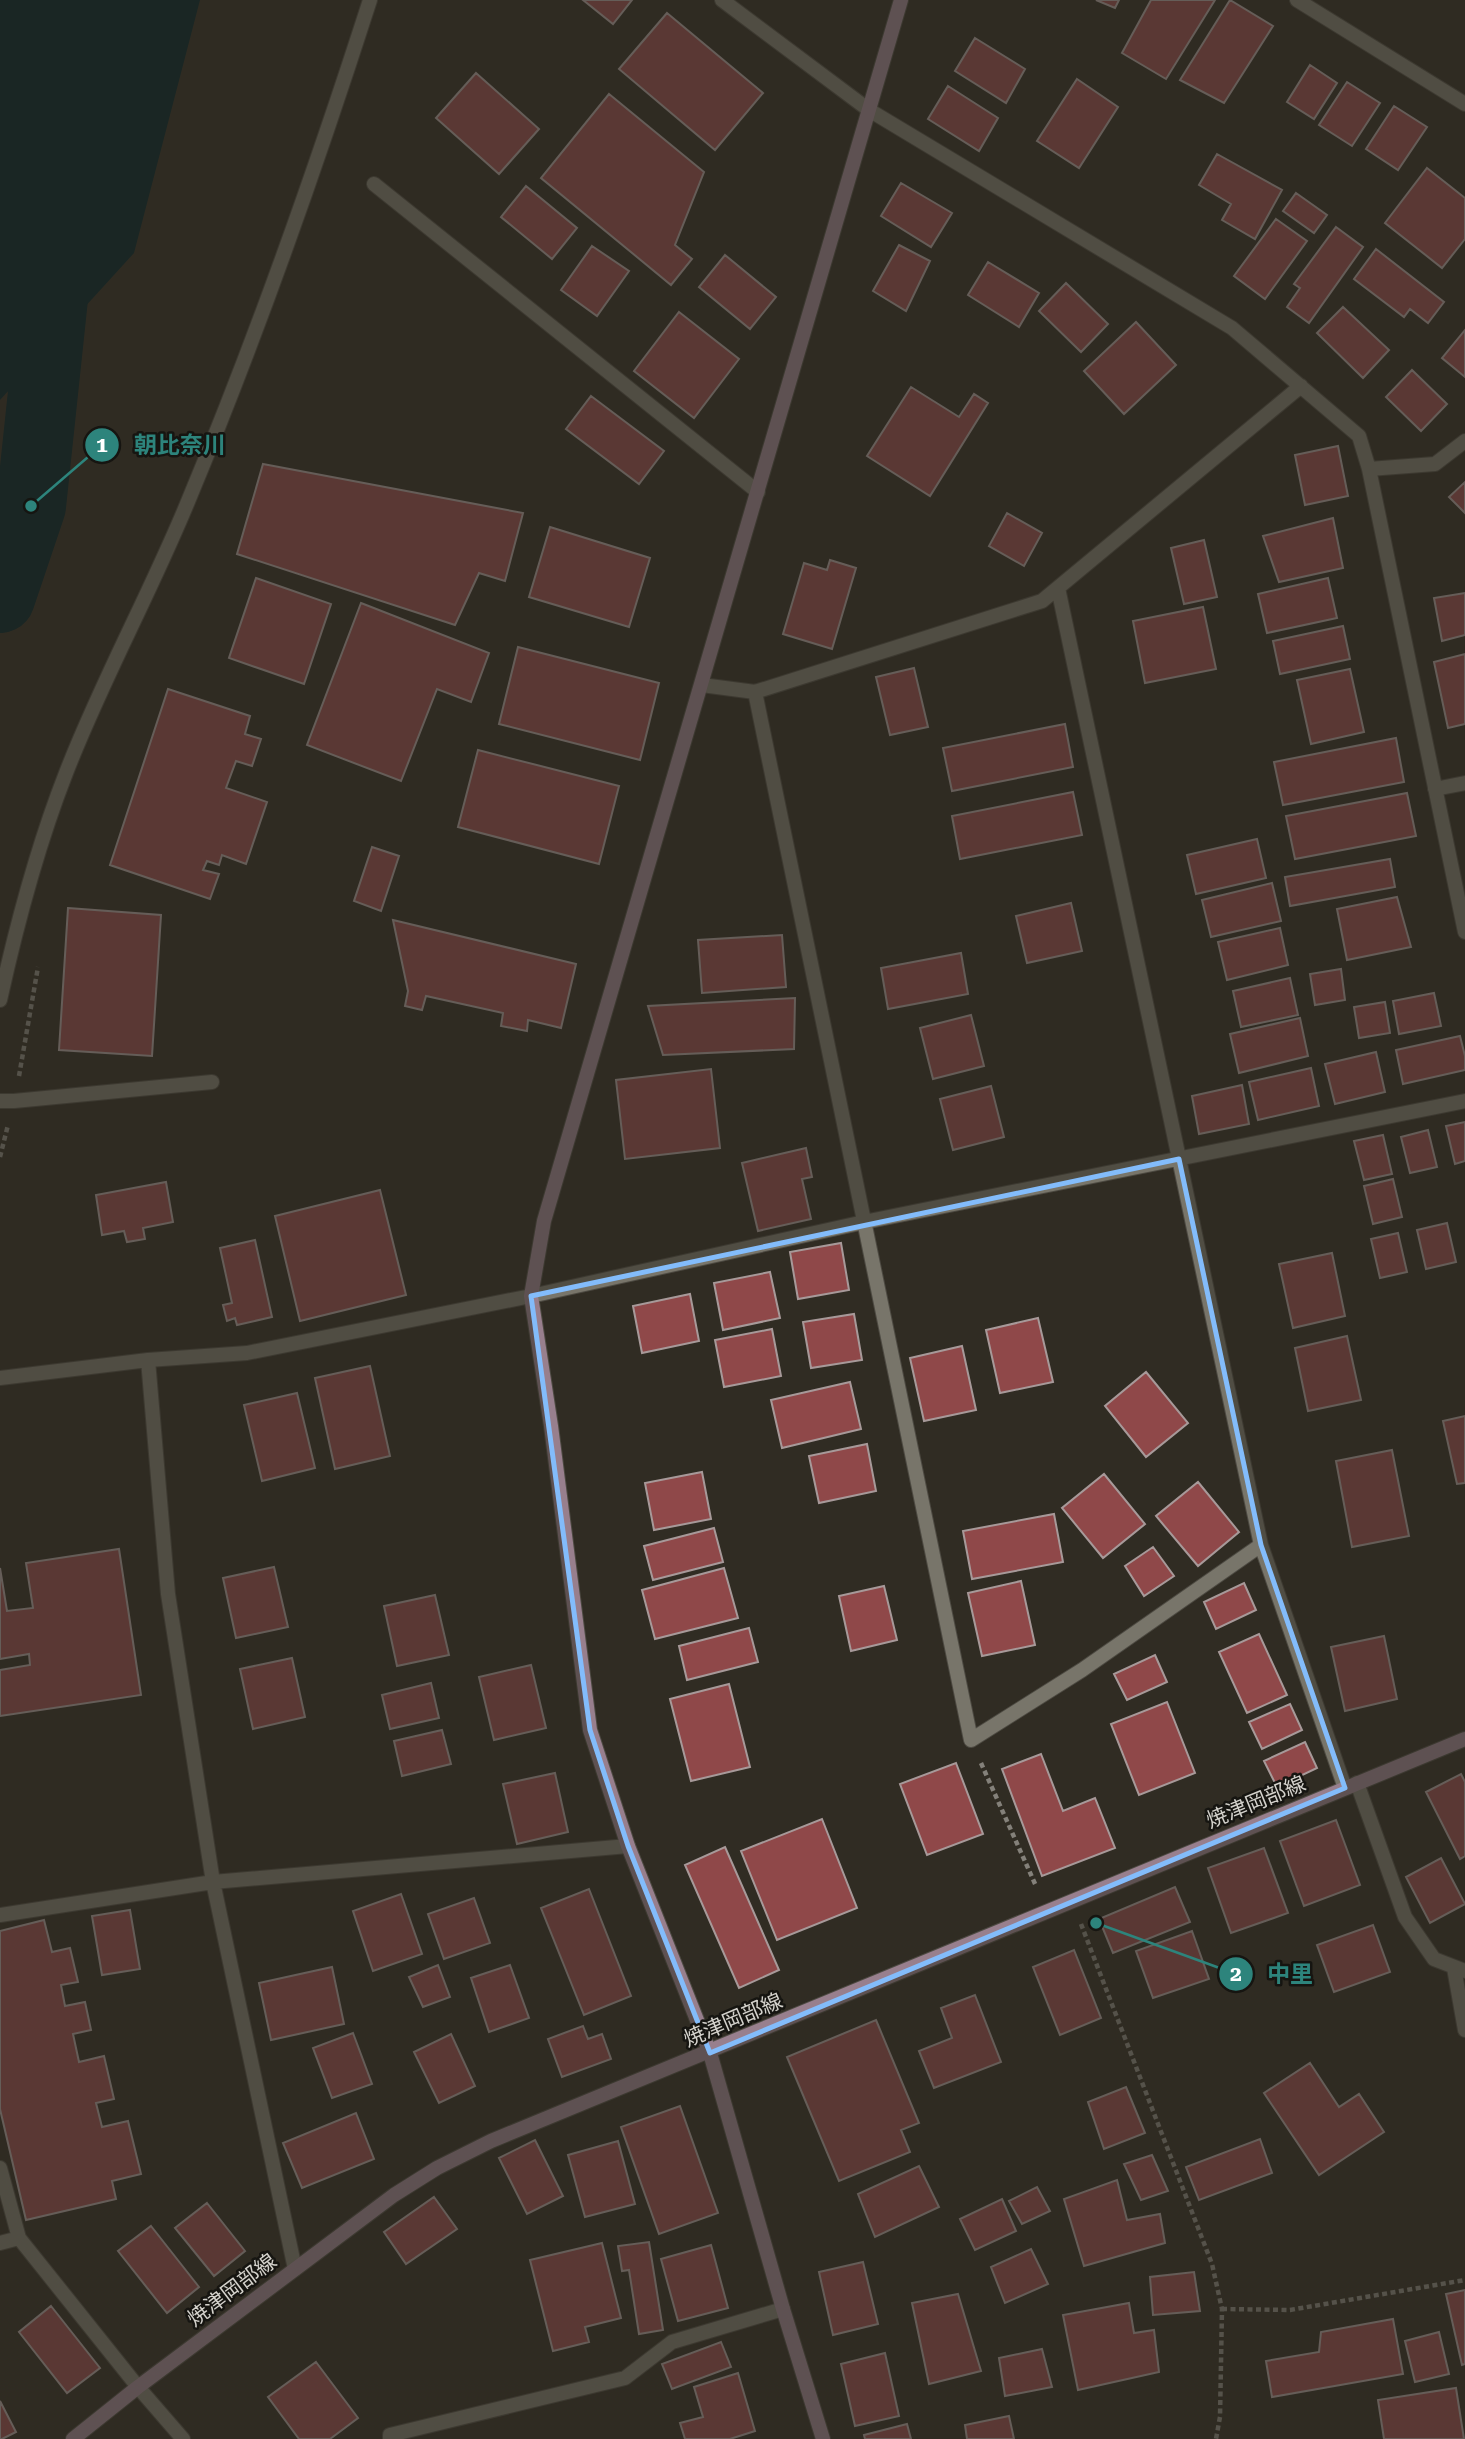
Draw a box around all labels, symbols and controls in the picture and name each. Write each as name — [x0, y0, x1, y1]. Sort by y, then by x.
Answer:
callout: 朝比奈川 — [85, 423, 240, 467]
text: 朝比奈川 — [134, 432, 226, 459]
text: 1 — [96, 433, 108, 457]
street label: 焼津岡部線 — [1203, 1771, 1309, 1833]
callout: 中里 — [1218, 1952, 1327, 1996]
text: 中里 — [1267, 1961, 1313, 1988]
text: 2 — [1230, 1962, 1242, 1986]
street label: 焼津岡部線 — [680, 1988, 786, 2052]
street label: 焼津岡部線 — [183, 2249, 281, 2331]

